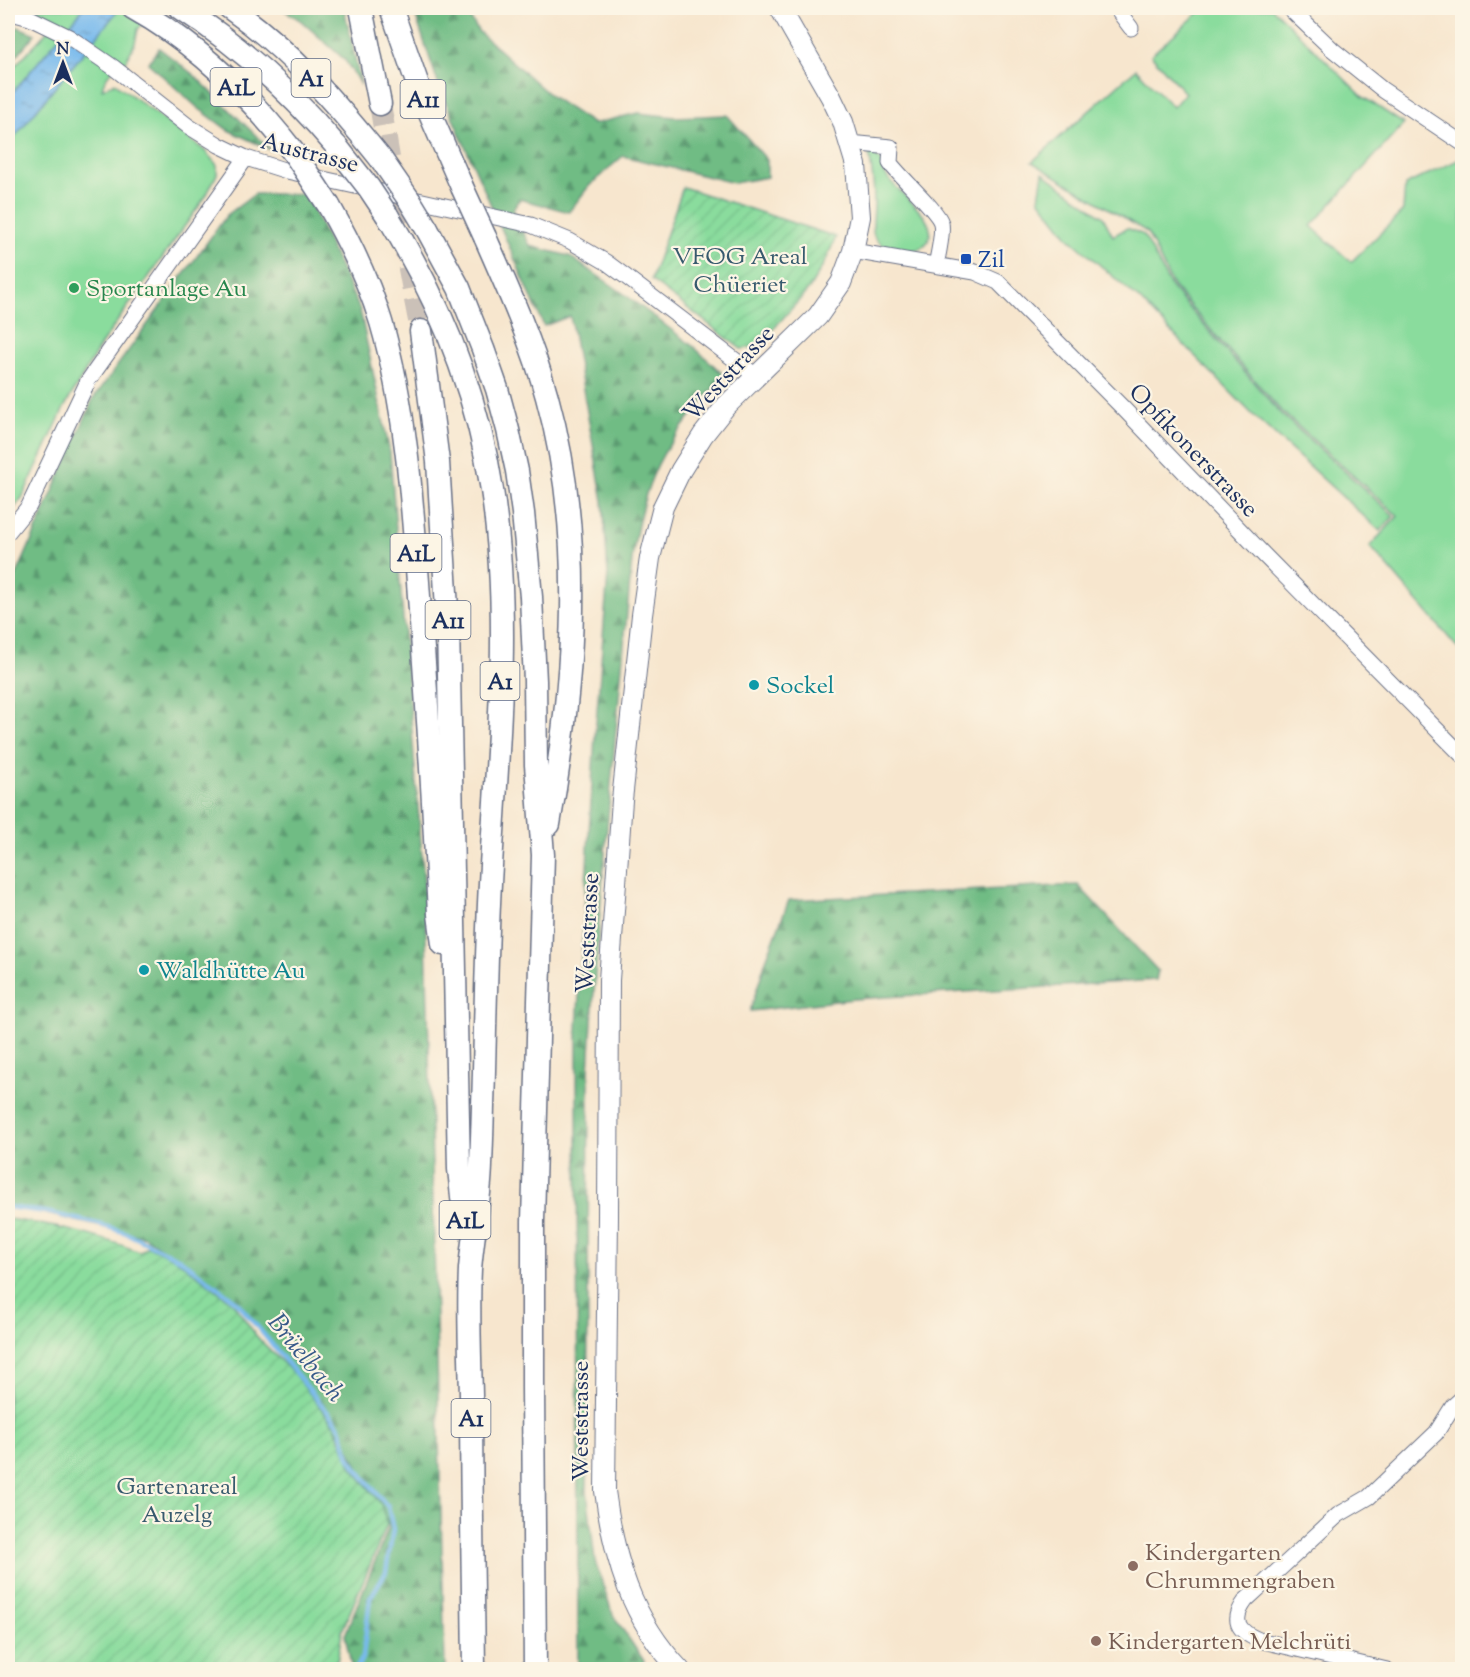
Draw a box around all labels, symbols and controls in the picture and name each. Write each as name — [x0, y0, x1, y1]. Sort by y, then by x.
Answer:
north arrow — [33, 33, 93, 93]
text: N — [57, 39, 70, 62]
road number: A1 — [292, 59, 330, 97]
road number: A1L — [210, 68, 262, 106]
road number: A11 — [400, 80, 446, 118]
street label: Austrasse — [257, 125, 362, 183]
park label: VFOG Areal Chüeriet — [673, 241, 808, 303]
place label: Zil — [978, 244, 1005, 278]
marker: Zil — [959, 252, 973, 266]
place label: Sportanlage Au — [86, 273, 247, 307]
marker: Sportanlage Au — [67, 281, 81, 295]
street label: Weststrasse — [676, 319, 783, 430]
street label: Opfikonerstrasse — [1120, 377, 1265, 526]
road number: A1L — [390, 534, 442, 572]
road number: A11 — [426, 601, 470, 639]
road number: A1 — [480, 662, 520, 700]
place label: Sockel — [766, 670, 835, 704]
marker: Sockel — [747, 678, 761, 692]
street label: Weststrasse — [569, 872, 609, 994]
place label: Waldhütte Au — [156, 955, 305, 989]
marker: Waldhütte Au — [137, 963, 151, 977]
road number: A1L — [440, 1201, 490, 1239]
water label: Brüelbach — [258, 1306, 353, 1411]
street label: Weststrasse — [565, 1361, 599, 1481]
road number: A1 — [452, 1399, 490, 1437]
park label: Gartenareal Auzelg — [116, 1471, 238, 1533]
place label: Kindergarten Chrummengraben — [1145, 1537, 1336, 1599]
marker: Kindergarten Chrummengraben — [1126, 1559, 1140, 1573]
place label: Kindergarten Melchrüti — [1108, 1626, 1352, 1660]
marker: Kindergarten Melchrüti — [1089, 1634, 1103, 1648]

